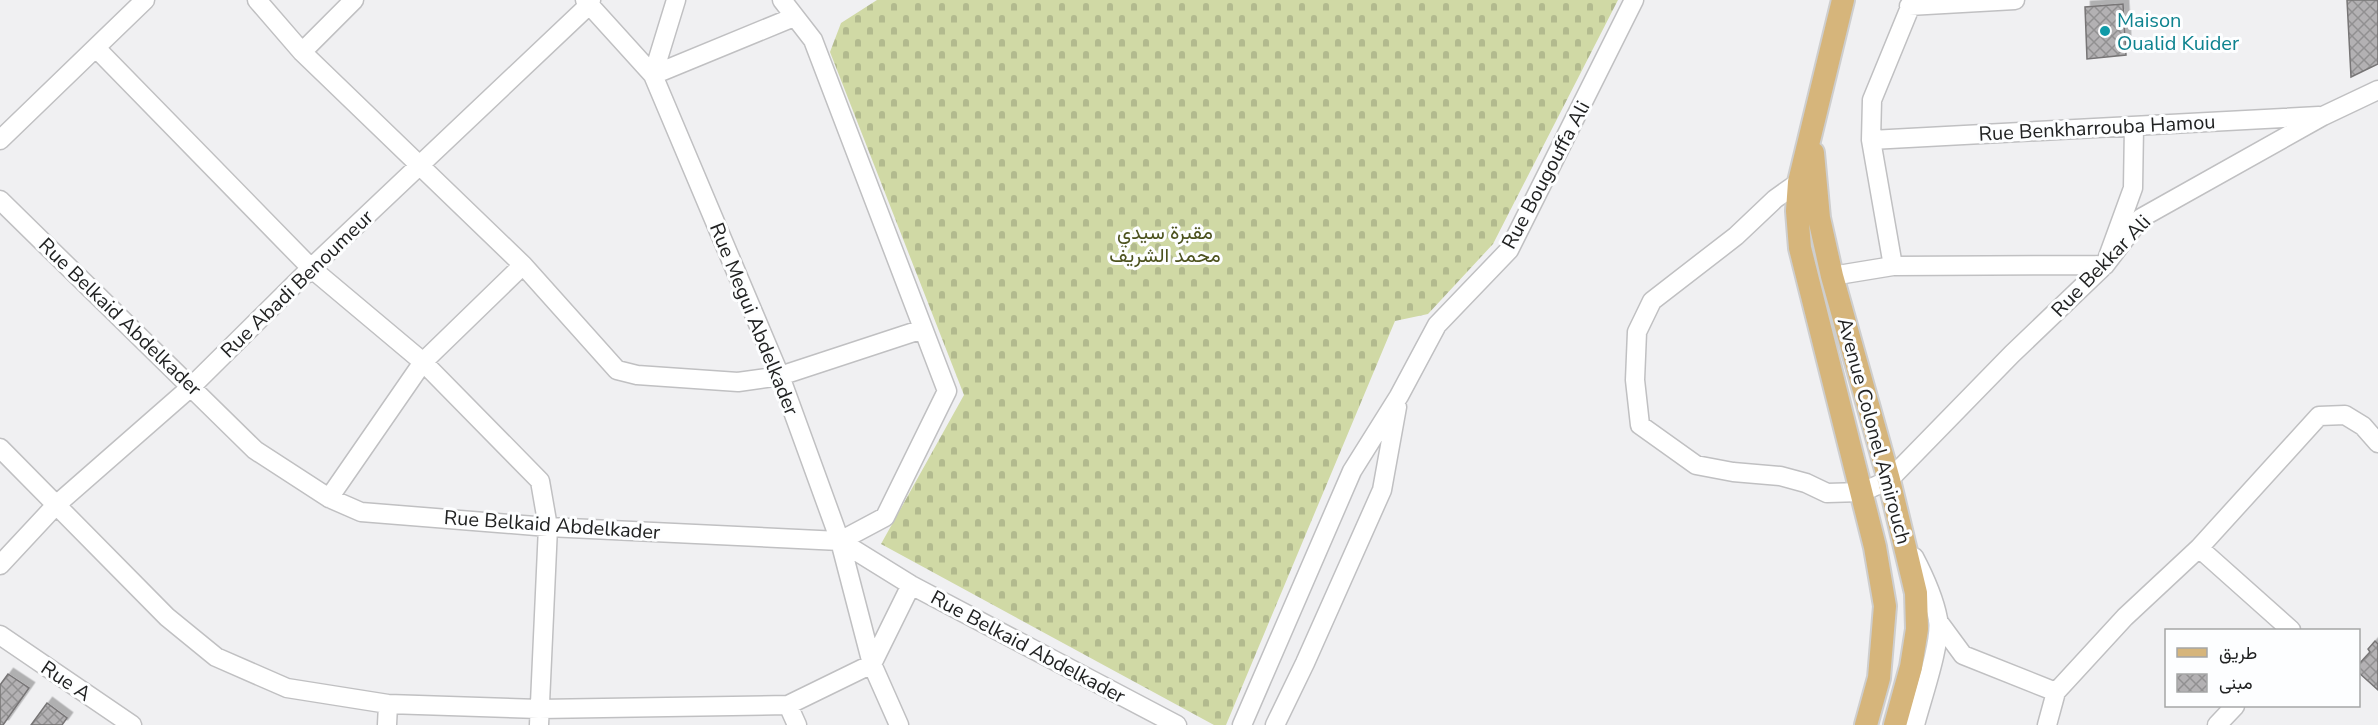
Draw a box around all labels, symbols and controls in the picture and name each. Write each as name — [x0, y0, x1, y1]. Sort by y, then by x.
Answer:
place label: Maison Oualid Kuider — [2117, 7, 2239, 57]
marker: Maison Oualid Kuider — [2098, 24, 2112, 38]
street label: Rue Bougouffa Ali — [1496, 96, 1596, 254]
street label: Rue Benkharrouba Hamou — [1978, 108, 2216, 148]
street label: Rue Abadi Benoumeur — [215, 204, 379, 364]
street label: Rue Bekkar Ali — [2045, 209, 2157, 323]
street label: Rue Megui Abdelkader — [703, 219, 805, 419]
park label: مقبرة سيدي محمد الشريف — [1109, 219, 1221, 269]
street label: Rue Belkaid Abdelkader — [33, 232, 207, 402]
street label: Avenue Colonel Amirouch — [1831, 315, 1917, 547]
street label: Rue Belkaid Abdelkader — [443, 504, 661, 546]
street label: Rue Belkaid Abdelkader — [926, 584, 1130, 710]
legend — [2165, 629, 2360, 707]
text: طريق — [2219, 641, 2257, 665]
street label: Rue A — [36, 654, 97, 708]
text: مبنى — [2219, 671, 2253, 695]

